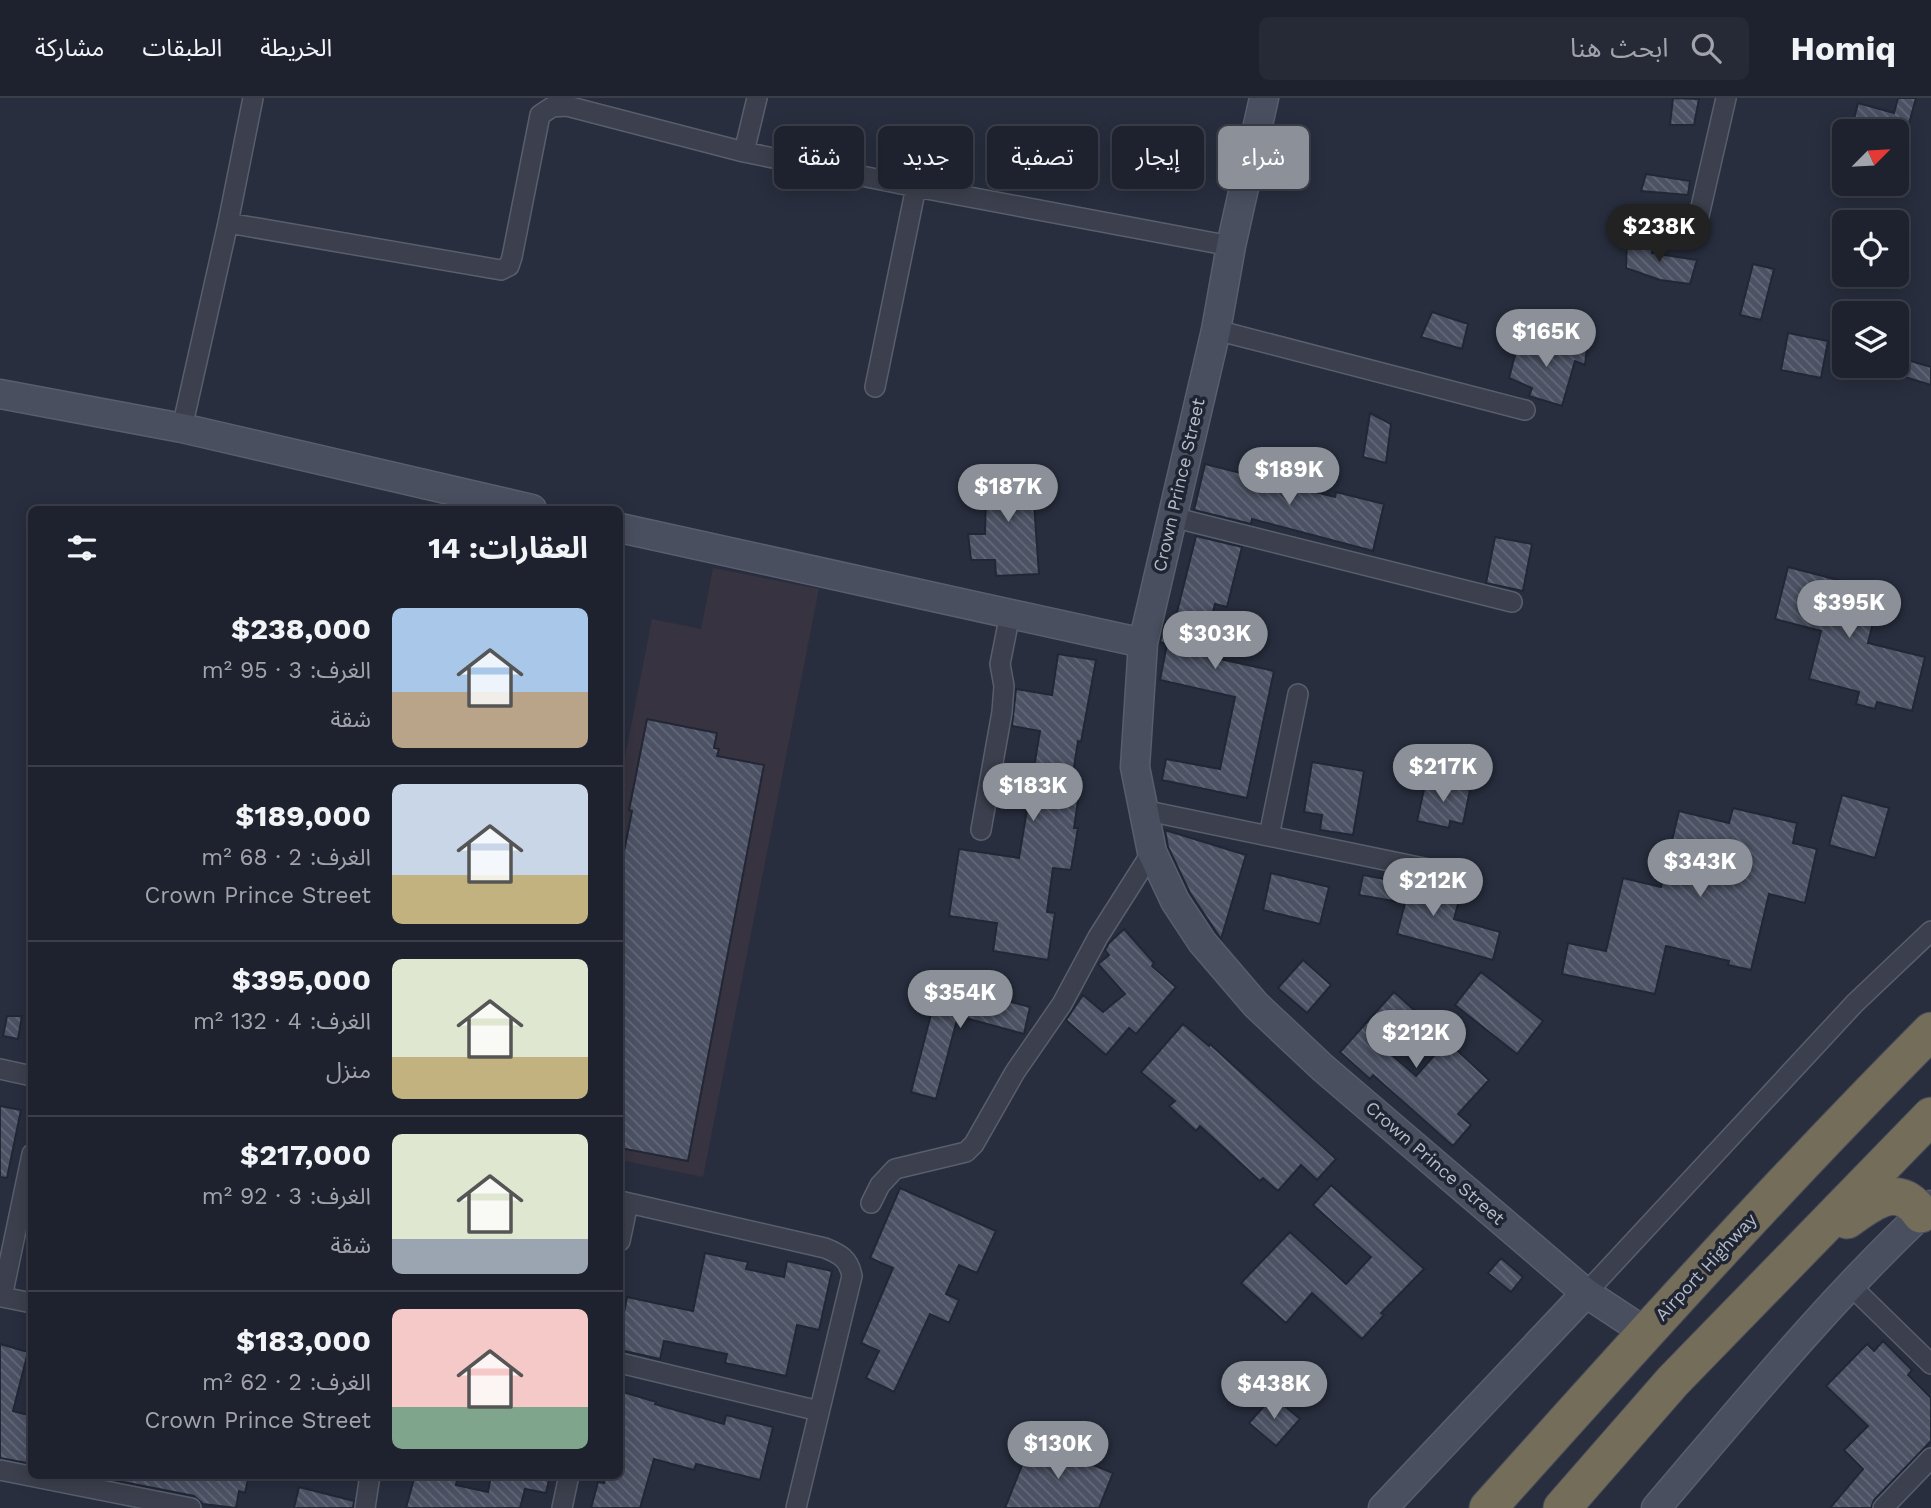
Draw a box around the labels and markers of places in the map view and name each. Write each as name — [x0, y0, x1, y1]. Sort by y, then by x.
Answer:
pin: $238K — [1610, 204, 1708, 264]
pin: $165K — [1497, 310, 1595, 369]
pin: $189K — [1240, 448, 1338, 507]
pin: $187K — [959, 464, 1057, 524]
pin: $395K — [1800, 580, 1898, 640]
pin: $303K — [1166, 612, 1264, 671]
pin: $217K — [1394, 744, 1492, 804]
pin: $183K — [984, 764, 1082, 823]
pin: $343K — [1651, 840, 1749, 899]
pin: $212K — [1384, 858, 1482, 918]
pin: $354K — [911, 970, 1009, 1030]
pin: $212K — [1367, 1010, 1465, 1070]
pin: $438K — [1225, 1362, 1323, 1421]
pin: $130K — [1009, 1422, 1107, 1481]

